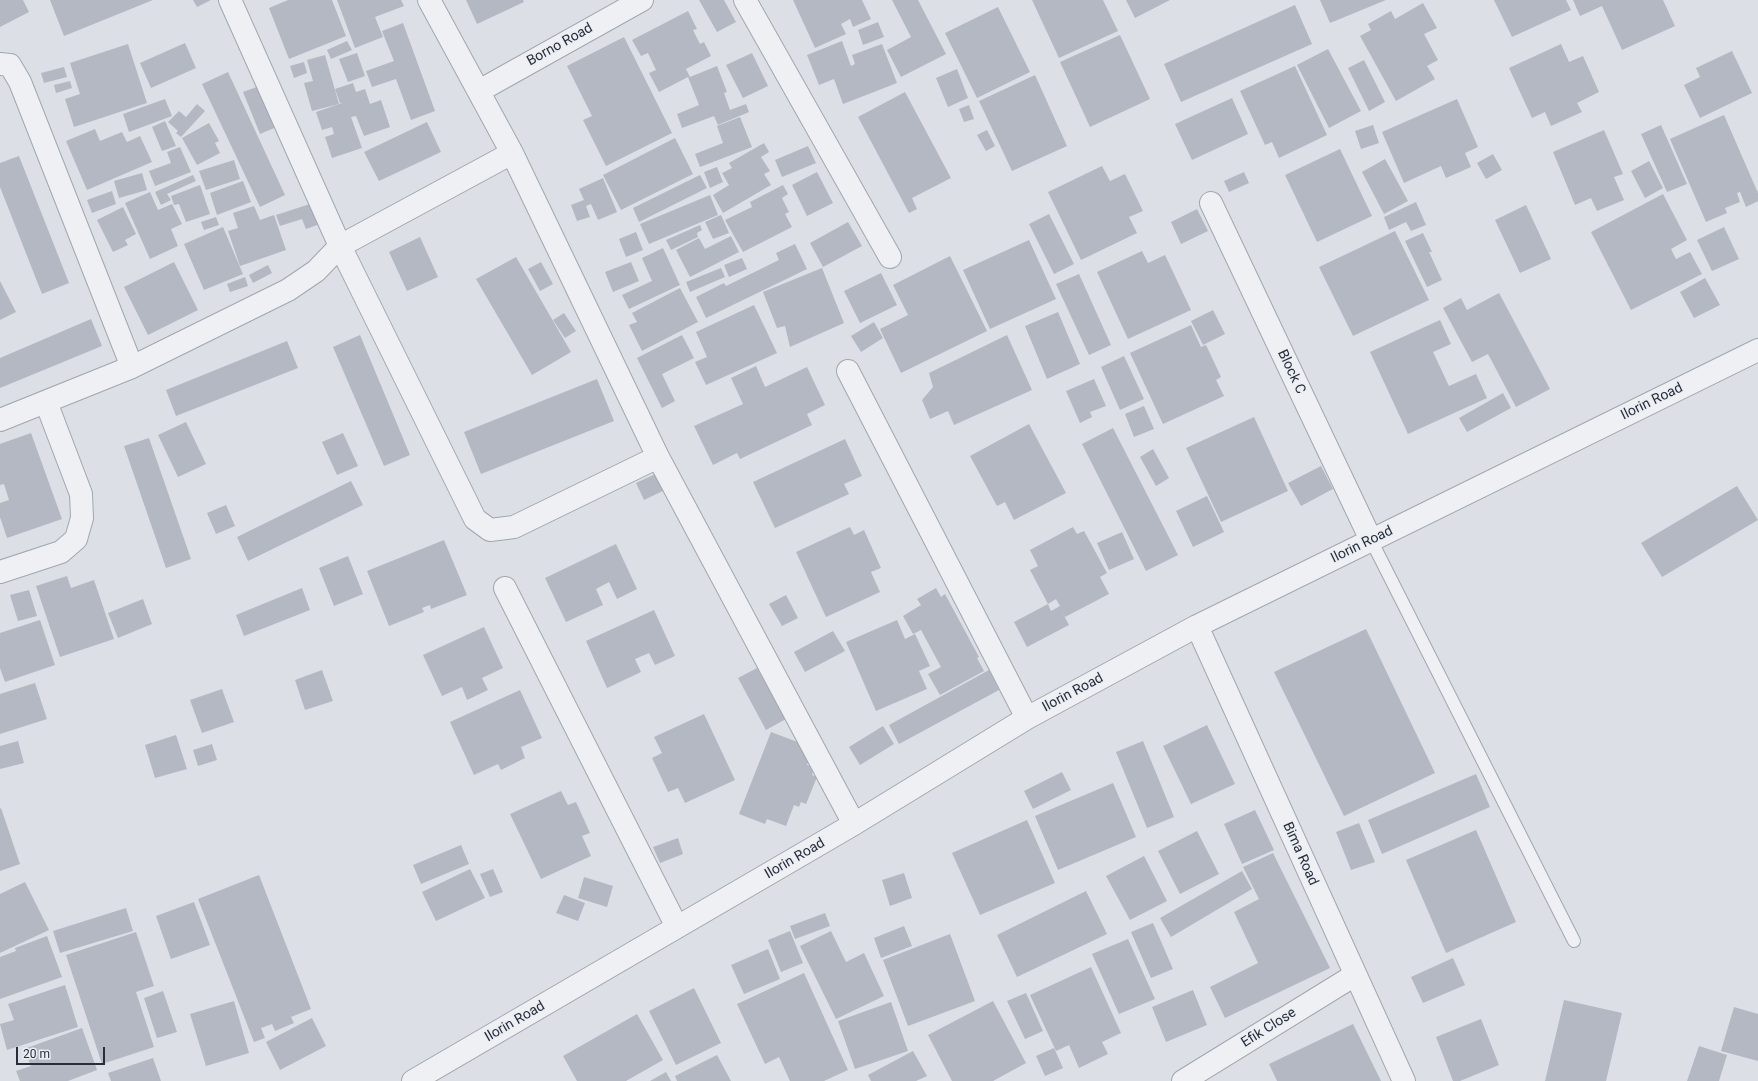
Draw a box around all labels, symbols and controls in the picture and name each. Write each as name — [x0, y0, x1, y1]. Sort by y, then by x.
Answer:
street label: Borno Road — [524, 20, 596, 70]
street label: Block C — [1273, 347, 1309, 397]
street label: Ilorin Road — [1618, 380, 1686, 424]
street label: Ilorin Road — [1328, 523, 1396, 567]
street label: Ilorin Road — [1040, 670, 1106, 716]
street label: Bima Road — [1279, 820, 1321, 888]
street label: Ilorin Road — [762, 835, 828, 883]
street label: Ilorin Road — [482, 998, 548, 1046]
street label: Efik Close — [1238, 1005, 1300, 1051]
scale bar — [18, 1039, 107, 1065]
text: 20 m — [23, 1047, 50, 1061]

